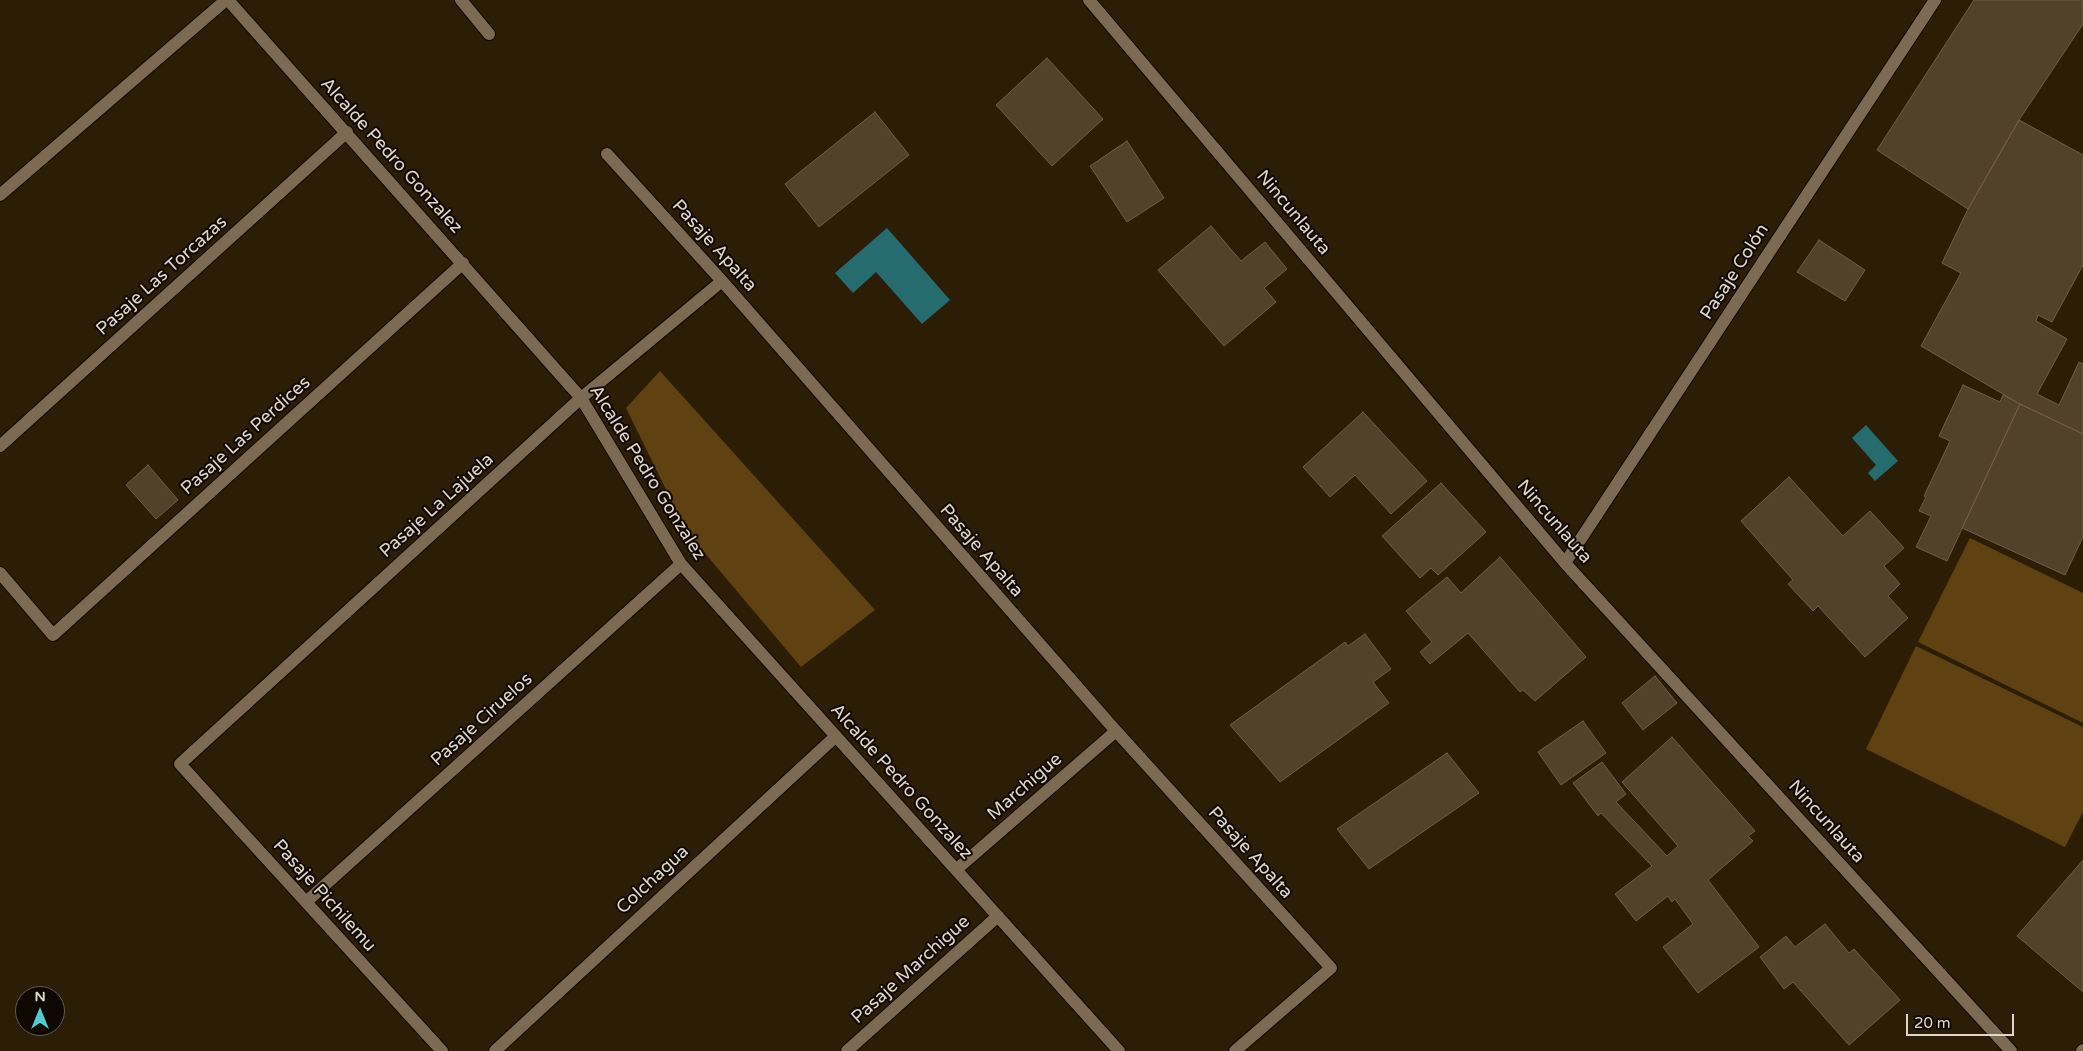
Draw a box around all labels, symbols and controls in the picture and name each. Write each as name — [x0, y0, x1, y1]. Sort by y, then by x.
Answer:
street label: Alcalde Pedro Gonzalez — [315, 74, 467, 238]
street label: Nincunlauta — [1251, 166, 1335, 260]
street label: Pasaje Apalta — [667, 196, 761, 296]
street label: Pasaje Las Torcazas — [92, 212, 232, 340]
street label: Pasaje Colón — [1696, 220, 1774, 324]
street label: Pasaje Las Perdices — [177, 372, 315, 500]
street label: Alcalde Pedro Gonzalez — [584, 382, 710, 564]
street label: Pasaje La Lajuela — [376, 449, 498, 563]
street label: Nincunlauta — [1512, 476, 1596, 568]
street label: Pasaje Apalta — [935, 500, 1027, 602]
street label: Pasaje Ciruelos — [427, 669, 537, 771]
street label: Alcalde Pedro Gonzalez — [825, 700, 977, 864]
street label: Marchigue — [983, 749, 1067, 825]
street label: Nincunlauta — [1783, 776, 1869, 868]
street label: Pasaje Apalta — [1203, 803, 1297, 903]
street label: Pasaje Pichilemu — [268, 835, 380, 957]
street label: Colchagua — [612, 841, 694, 919]
street label: Pasaje Marchigue — [847, 911, 975, 1029]
north arrow — [15, 986, 65, 1036]
text: N — [34, 988, 46, 1005]
scale bar — [1908, 1004, 2016, 1036]
text: 20 m — [1914, 1014, 1951, 1032]

